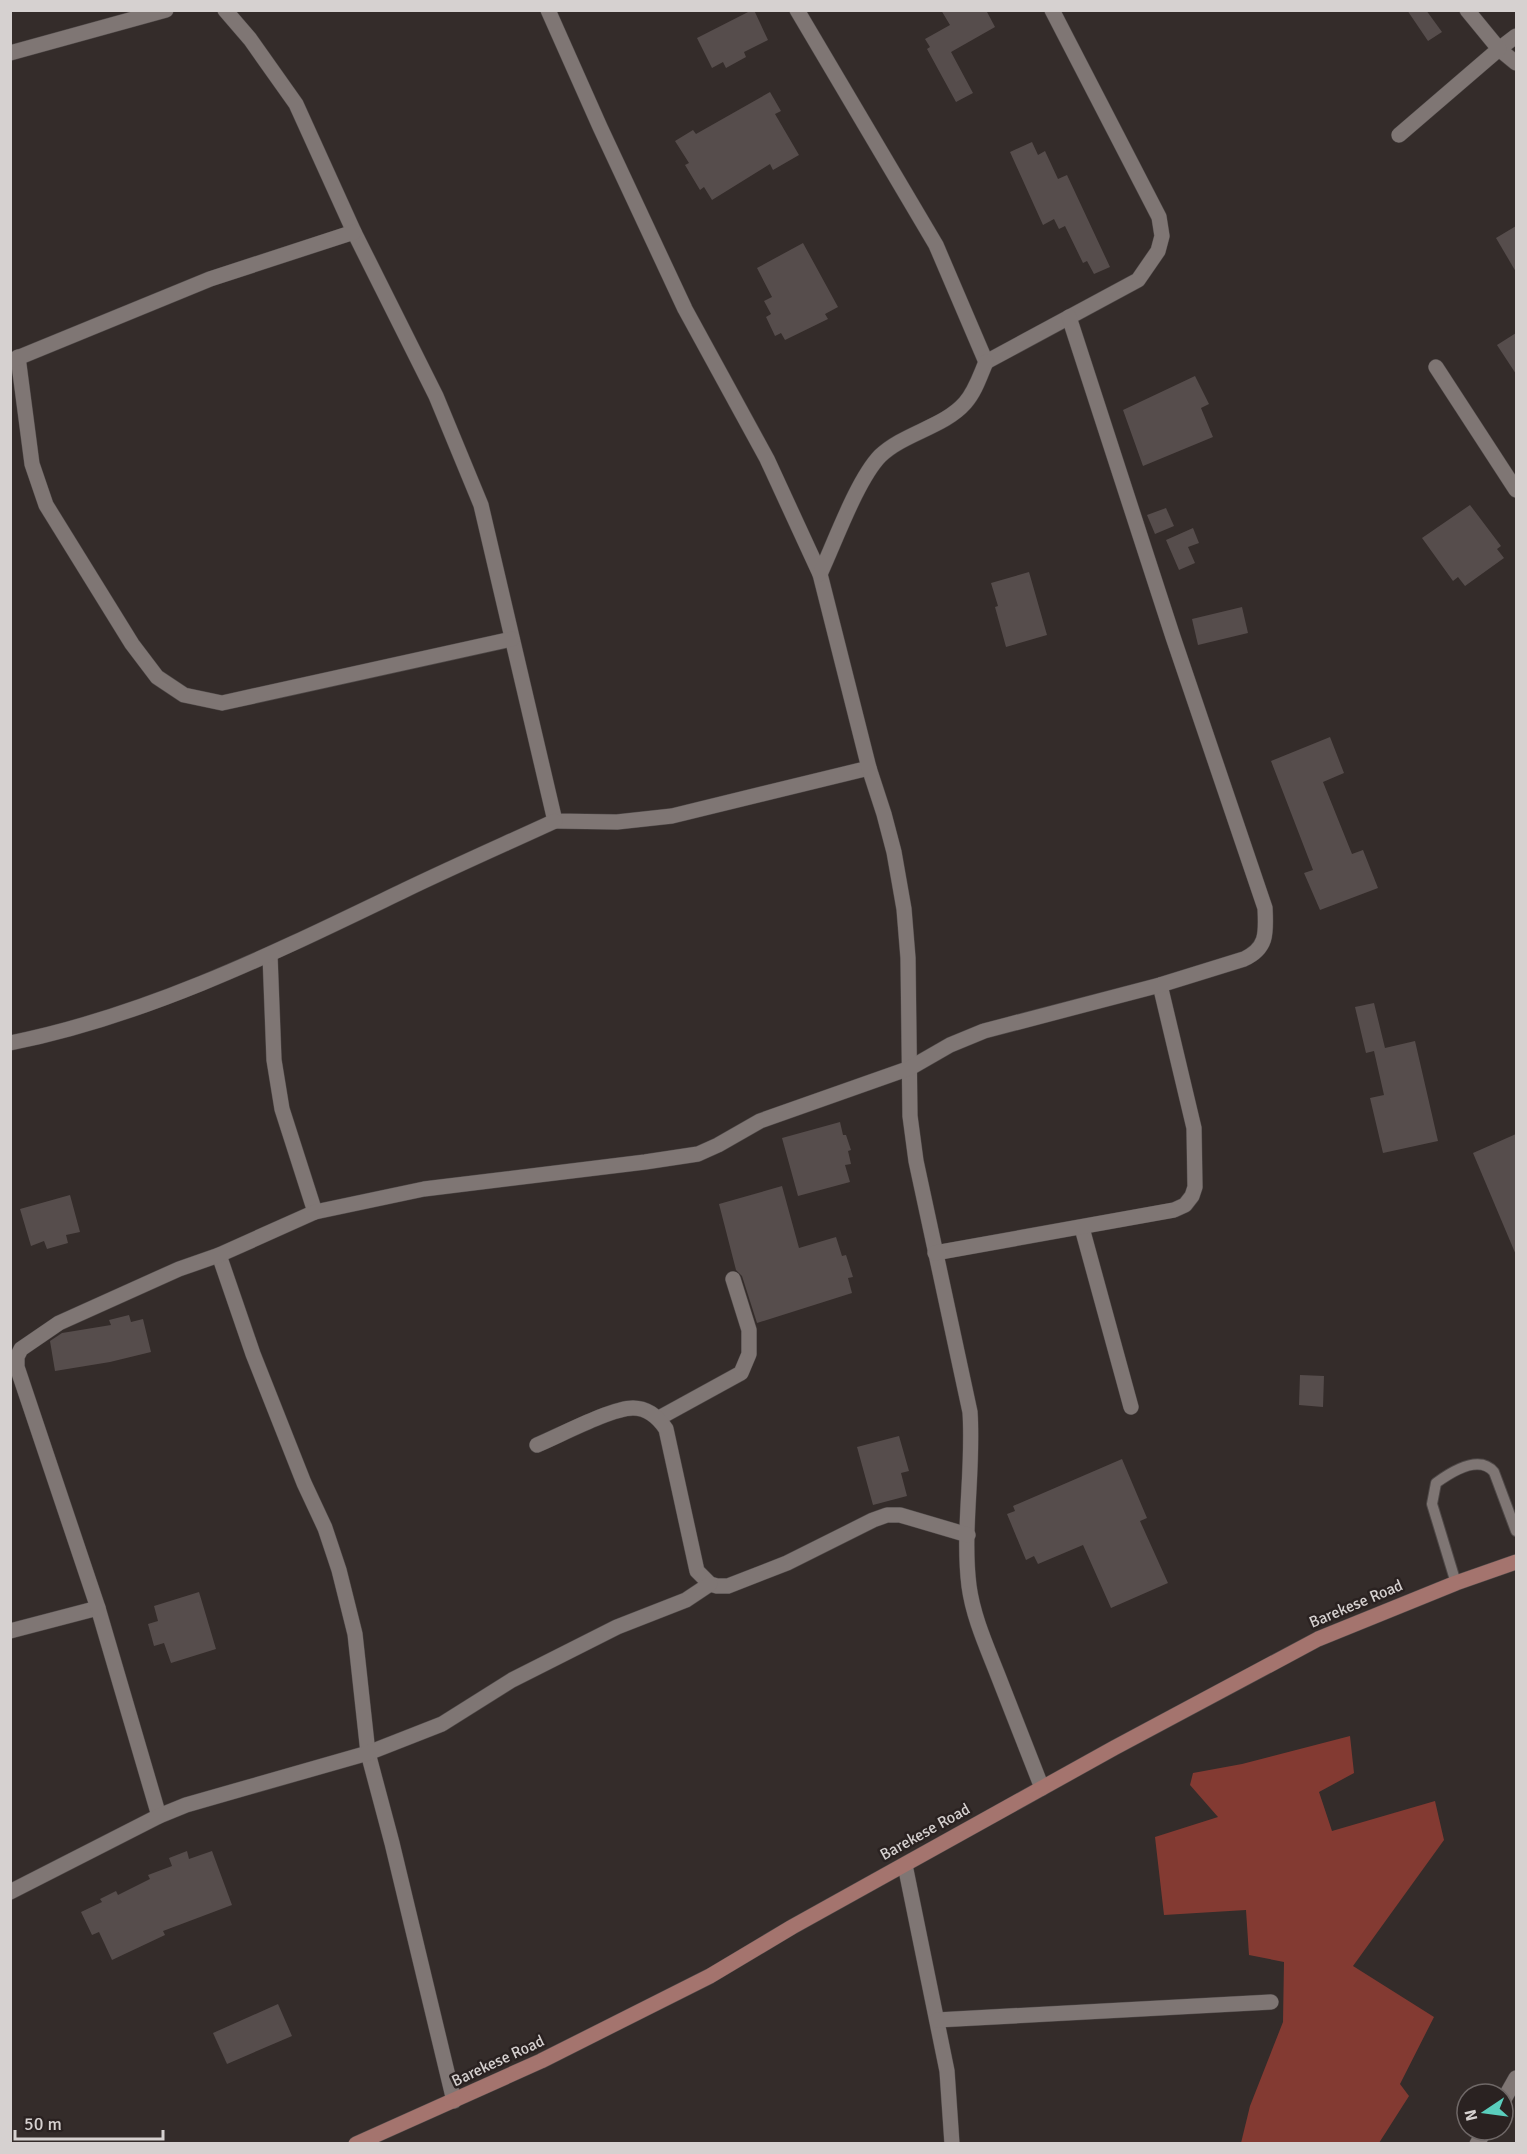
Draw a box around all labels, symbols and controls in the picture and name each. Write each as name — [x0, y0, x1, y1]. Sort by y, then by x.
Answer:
street label: Barekese Road — [1306, 1575, 1406, 1633]
street label: Barekese Road — [876, 1799, 974, 1865]
street label: Barekese Road — [449, 2031, 547, 2091]
north arrow — [1455, 2082, 1515, 2142]
scale bar — [15, 2103, 164, 2141]
text: N — [1460, 2107, 1482, 2123]
text: 50 m — [24, 2113, 62, 2135]

